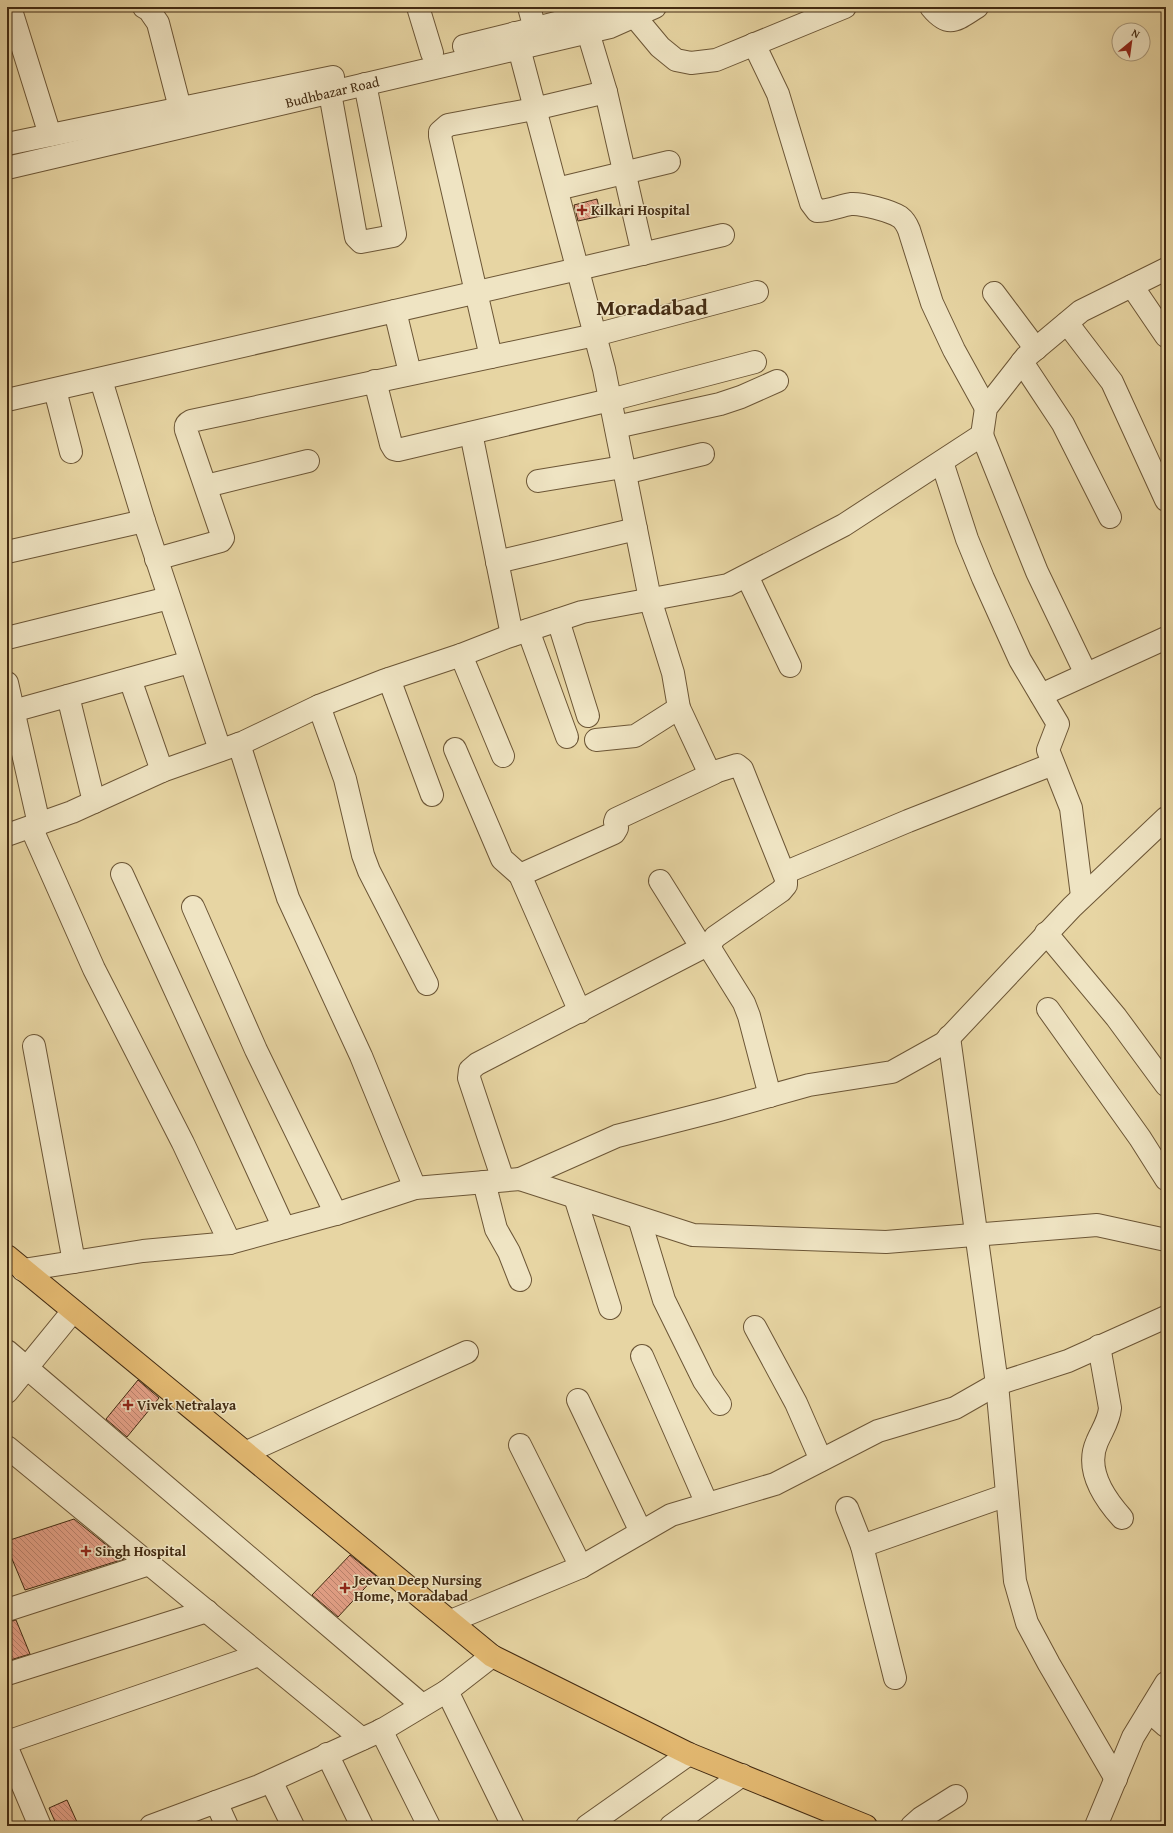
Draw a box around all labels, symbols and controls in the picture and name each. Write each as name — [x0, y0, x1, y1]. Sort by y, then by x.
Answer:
north arrow — [1111, 22, 1151, 62]
text: N — [1129, 24, 1144, 42]
street label: Budhbazar Road — [283, 71, 382, 113]
place label: Kilkari Hospital — [591, 200, 690, 220]
marker: Kilkari Hospital — [576, 204, 588, 216]
district label: Moradabad — [596, 291, 708, 323]
place label: Vivek Netralaya — [137, 1395, 237, 1415]
marker: Vivek Netralaya — [122, 1399, 134, 1411]
place label: Singh Hospital — [95, 1541, 187, 1561]
marker: Singh Hospital — [80, 1545, 92, 1557]
place label: Jeevan Deep Nursing Home, Moradabad — [352, 1570, 482, 1606]
marker: Jeevan Deep Nursing Home, Moradabad — [339, 1582, 351, 1594]

